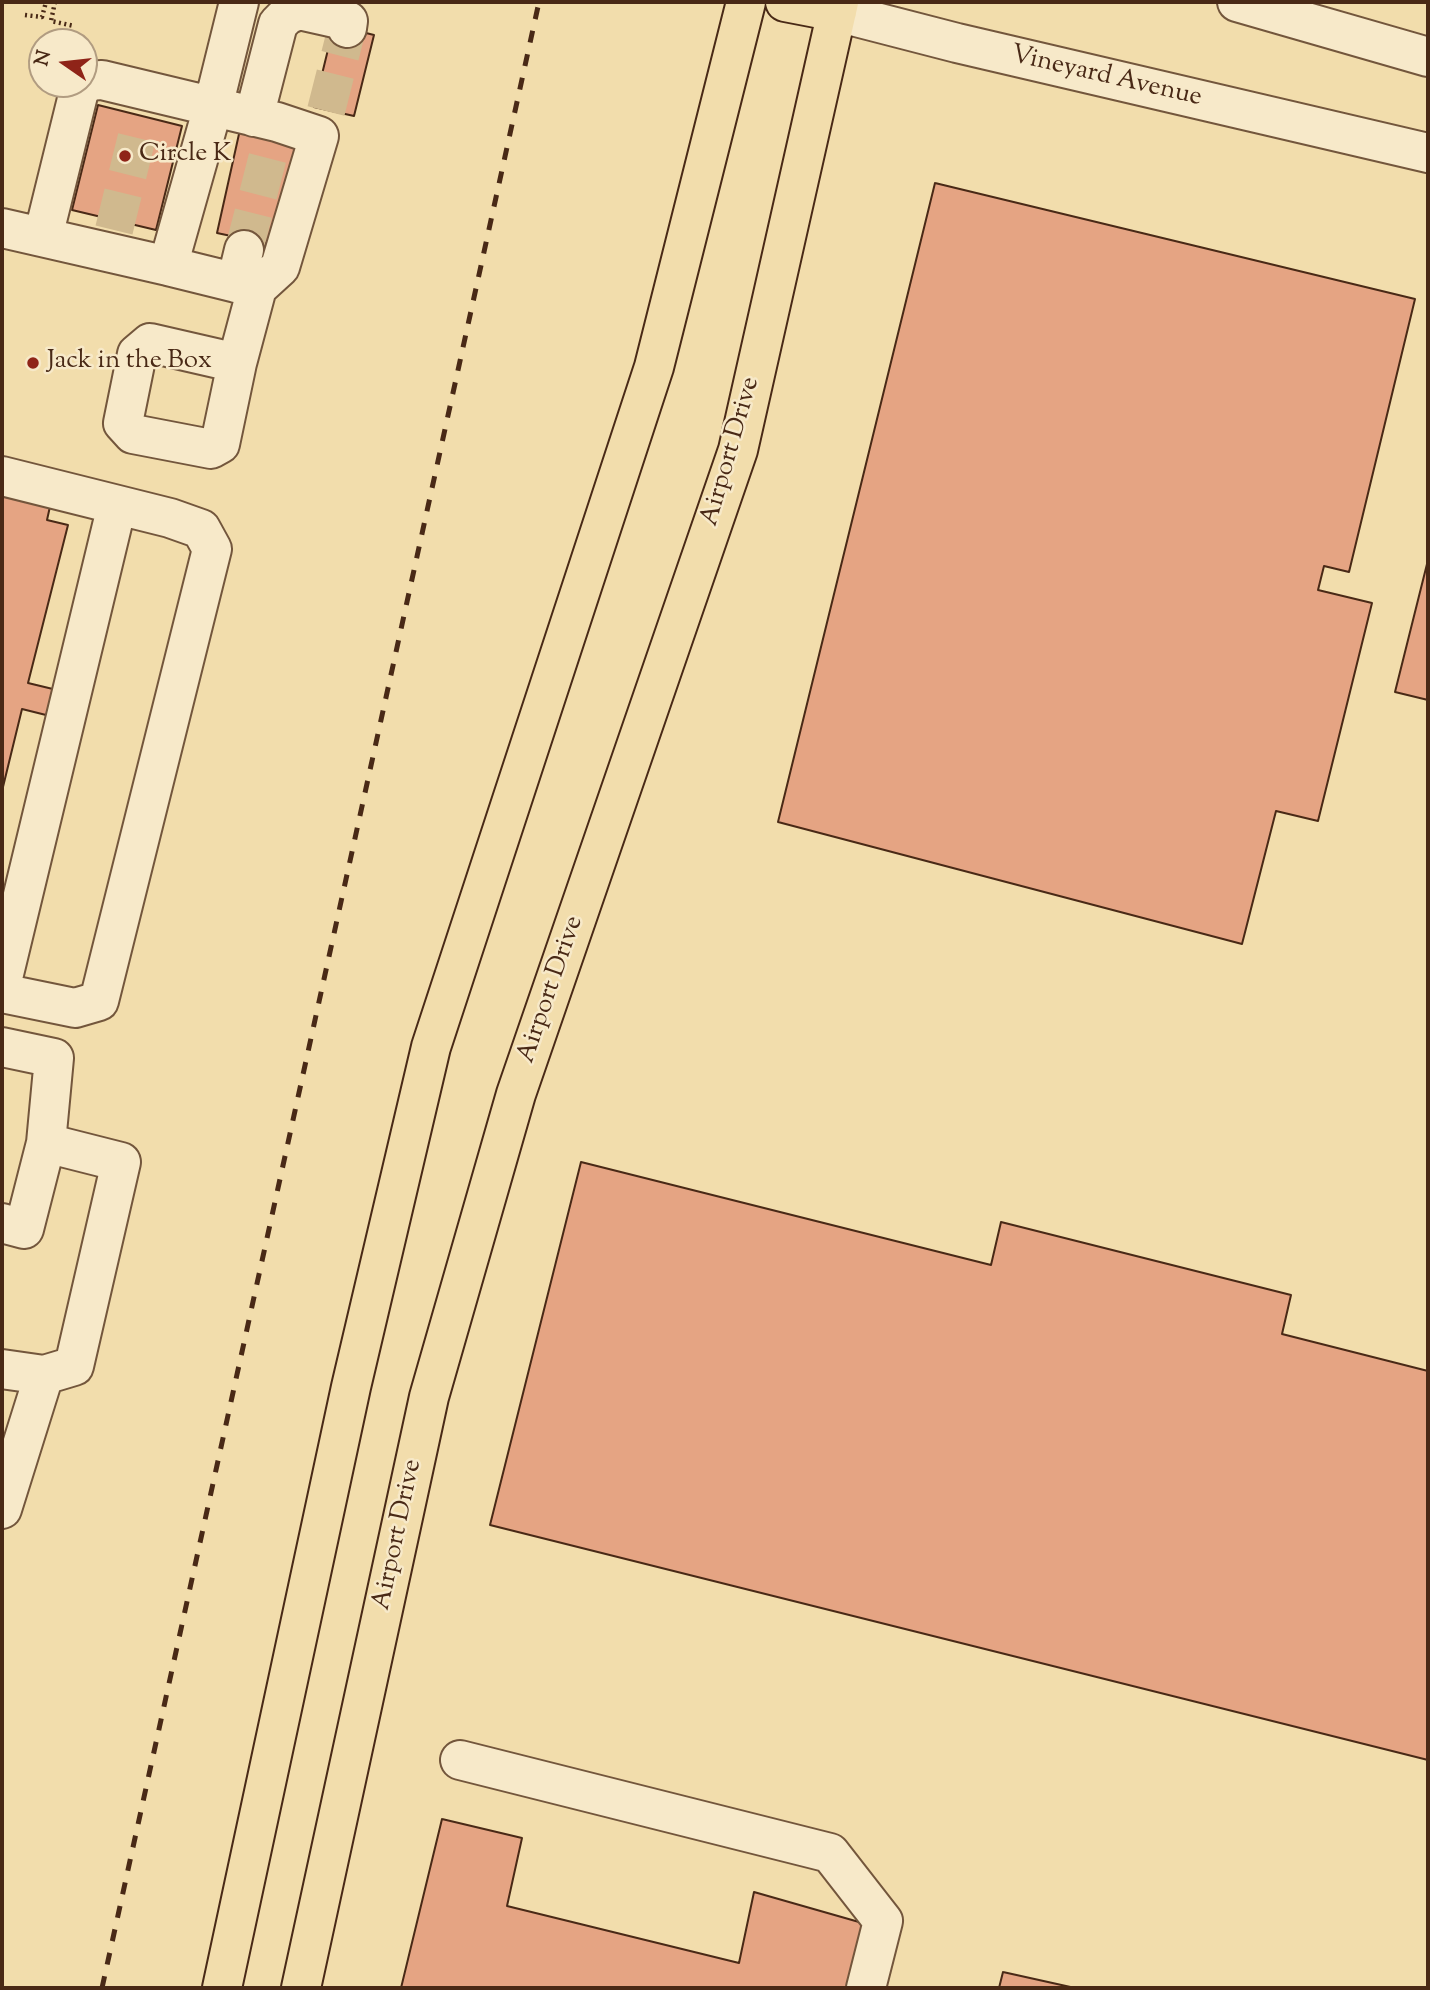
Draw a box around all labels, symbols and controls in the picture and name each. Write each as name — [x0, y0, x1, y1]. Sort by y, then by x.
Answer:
north arrow — [28, 28, 98, 98]
street label: Vineyard Avenue — [1007, 41, 1205, 115]
text: N — [29, 48, 59, 69]
place label: Circle K — [139, 140, 232, 172]
marker: Circle K — [117, 148, 133, 164]
place label: Jack in the Box — [47, 347, 212, 379]
marker: Jack in the Box — [25, 355, 41, 371]
street label: Airport Drive — [696, 374, 768, 530]
street label: Airport Drive — [512, 912, 592, 1068]
street label: Airport Drive — [368, 1457, 430, 1613]

